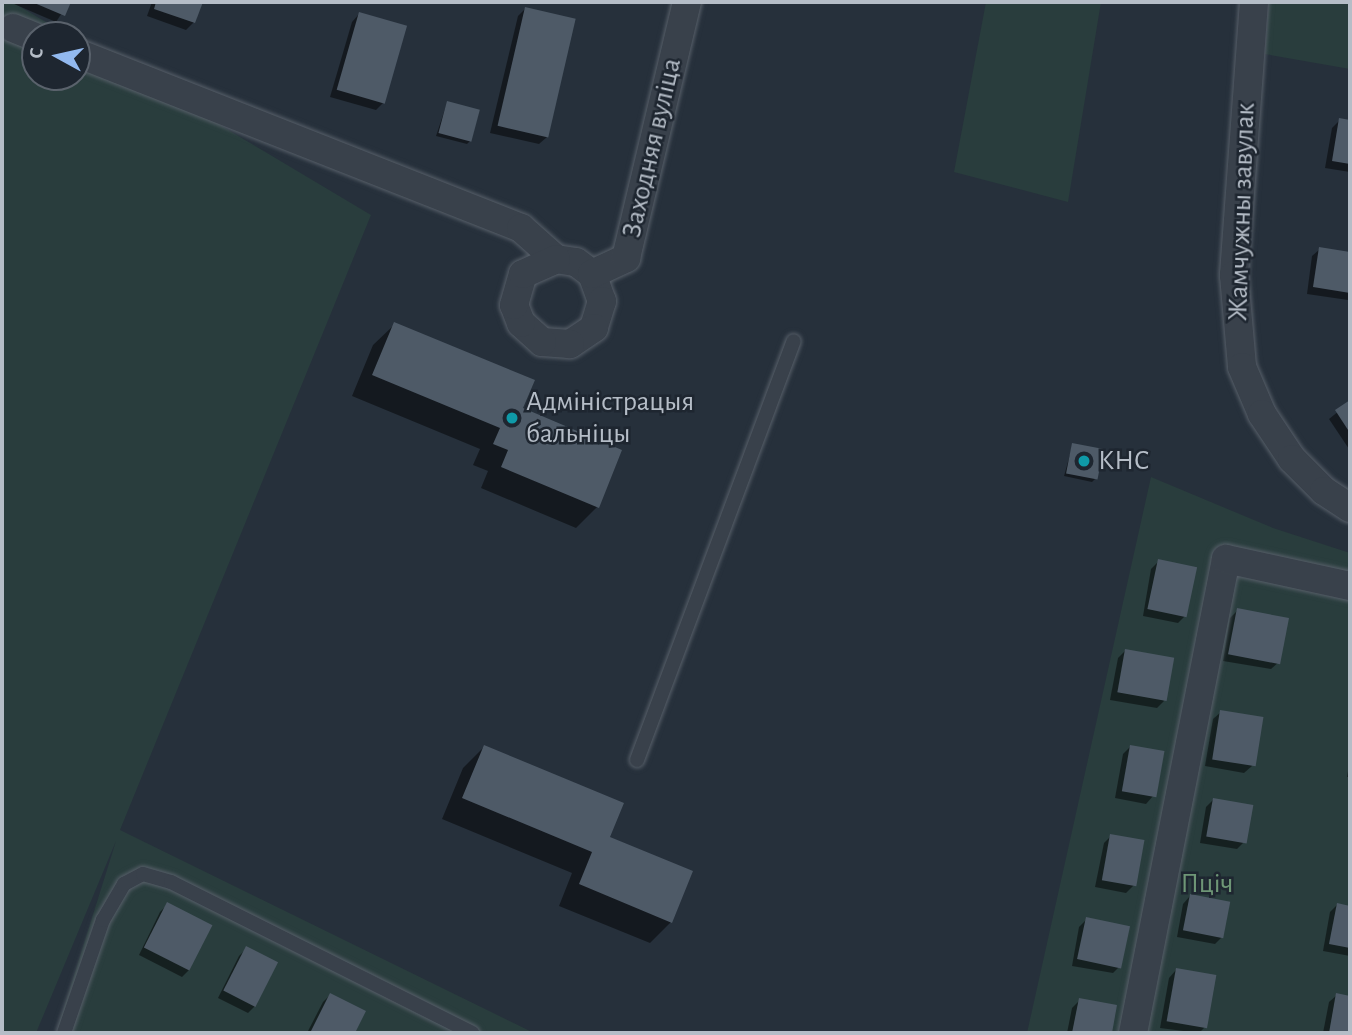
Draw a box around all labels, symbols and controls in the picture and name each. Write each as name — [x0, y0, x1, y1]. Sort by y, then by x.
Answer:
north arrow — [21, 21, 91, 91]
text: С — [27, 47, 47, 60]
street label: Заходняя вуліца — [615, 55, 689, 241]
street label: Жамчужны завулак — [1221, 102, 1263, 322]
place label: Адміністрацыя бальніцы — [526, 385, 694, 451]
marker: Адміністрацыя бальніцы — [504, 410, 520, 426]
place label: КНС — [1098, 444, 1149, 478]
marker: КНС — [1076, 453, 1092, 469]
park label: Пціч — [1181, 867, 1233, 901]

